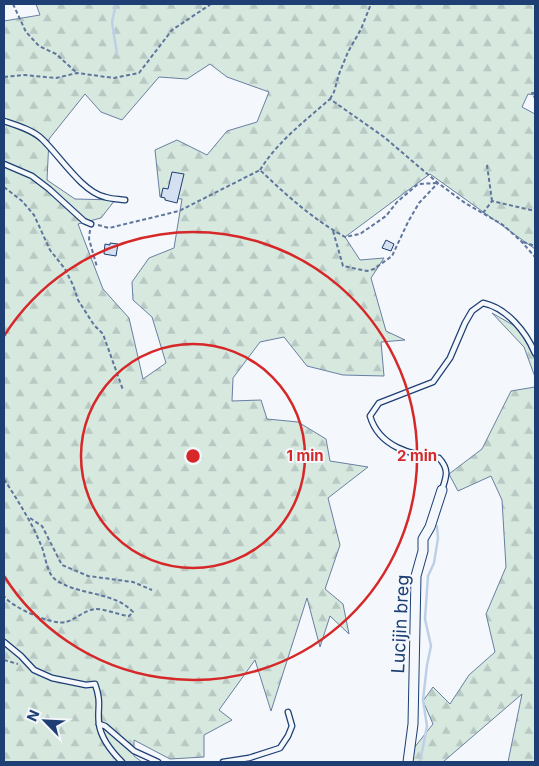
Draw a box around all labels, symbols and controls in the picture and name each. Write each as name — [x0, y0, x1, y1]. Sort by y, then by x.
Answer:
text: 1 min — [286, 446, 324, 465]
text: 2 min — [397, 446, 437, 465]
centre of rings — [184, 447, 202, 465]
street label: Lucijin breg — [387, 574, 413, 674]
north arrow — [20, 696, 70, 746]
text: N — [23, 707, 43, 724]

